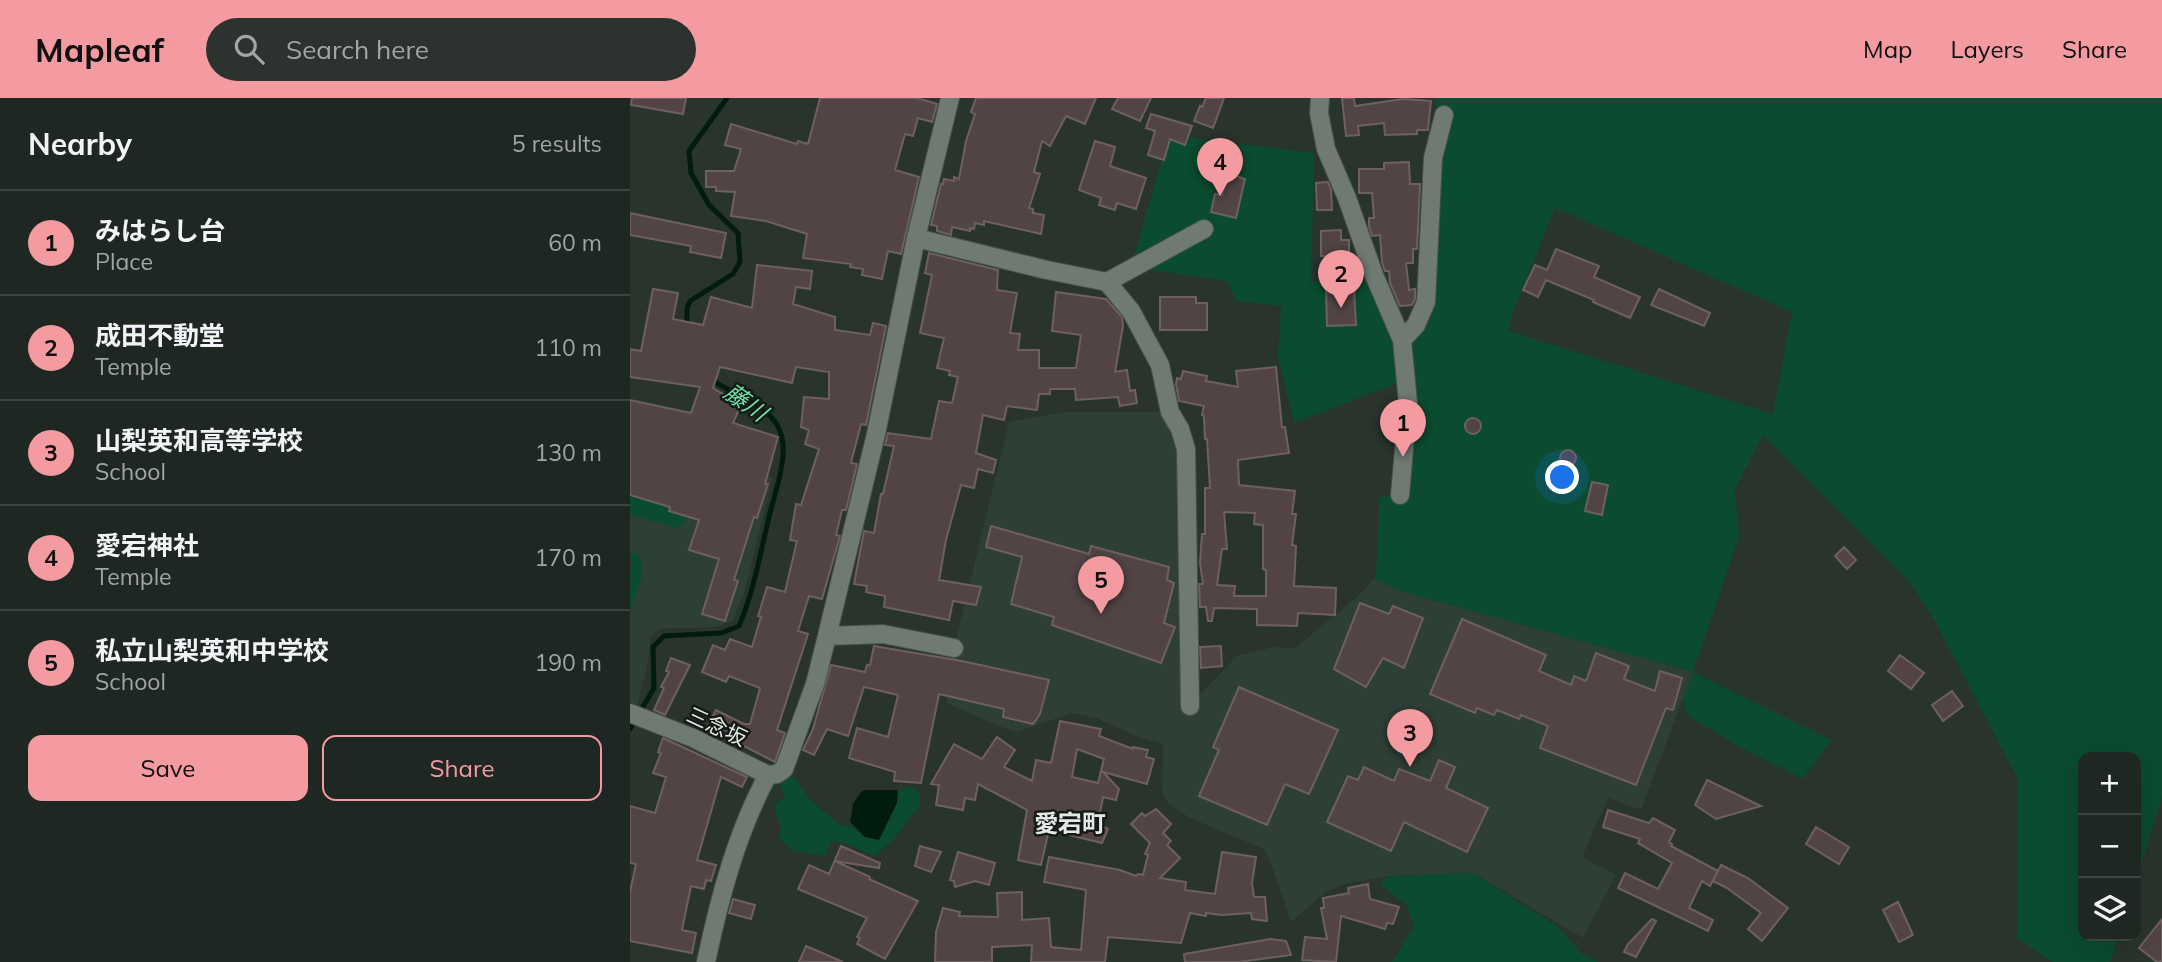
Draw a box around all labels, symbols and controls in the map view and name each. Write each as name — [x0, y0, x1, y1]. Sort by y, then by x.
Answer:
search box — [206, 18, 696, 81]
text: Mapleaf — [35, 29, 164, 70]
icon: search — [230, 30, 268, 68]
text: Search here — [286, 33, 429, 66]
text: Map — [1863, 34, 1912, 64]
text: Layers — [1950, 34, 2024, 64]
text: Share — [2062, 34, 2127, 64]
text: Nearby — [28, 125, 132, 163]
text: 5 results — [512, 129, 602, 158]
pin: 4 — [1197, 138, 1243, 196]
text: みはらし台 — [95, 214, 225, 247]
text: 1 — [44, 228, 58, 257]
text: 60 m — [548, 228, 602, 257]
text: Place — [95, 247, 153, 276]
pin: 2 — [1318, 250, 1364, 308]
text: 成田不動堂 — [95, 319, 225, 352]
text: 2 — [44, 333, 58, 362]
text: 110 m — [534, 333, 602, 362]
text: Temple — [95, 352, 172, 381]
water label: 藤川 — [719, 377, 776, 429]
pin: 1 — [1380, 399, 1426, 457]
text: 山梨英和高等学校 — [95, 424, 303, 457]
text: 3 — [44, 438, 58, 467]
text: 130 m — [534, 438, 602, 467]
text: School — [95, 457, 166, 486]
your location — [1545, 460, 1579, 494]
text: 愛宕神社 — [95, 529, 199, 562]
text: 4 — [44, 543, 58, 572]
text: 170 m — [534, 543, 602, 572]
pin: 5 — [1078, 556, 1124, 614]
text: Temple — [95, 562, 172, 591]
text: 私立山梨英和中学校 — [95, 634, 329, 667]
text: 5 — [44, 648, 58, 677]
text: 190 m — [534, 648, 602, 677]
text: School — [95, 667, 166, 696]
street label: 三念坂 — [683, 701, 751, 751]
pin: 3 — [1387, 709, 1433, 767]
button: Save — [28, 735, 308, 801]
button: Share — [322, 735, 602, 801]
map controls — [2078, 752, 2141, 941]
button: + — [2078, 752, 2141, 815]
district label: 愛宕町 — [1034, 808, 1106, 838]
button: − — [2078, 815, 2141, 878]
button: layers — [2078, 878, 2141, 941]

